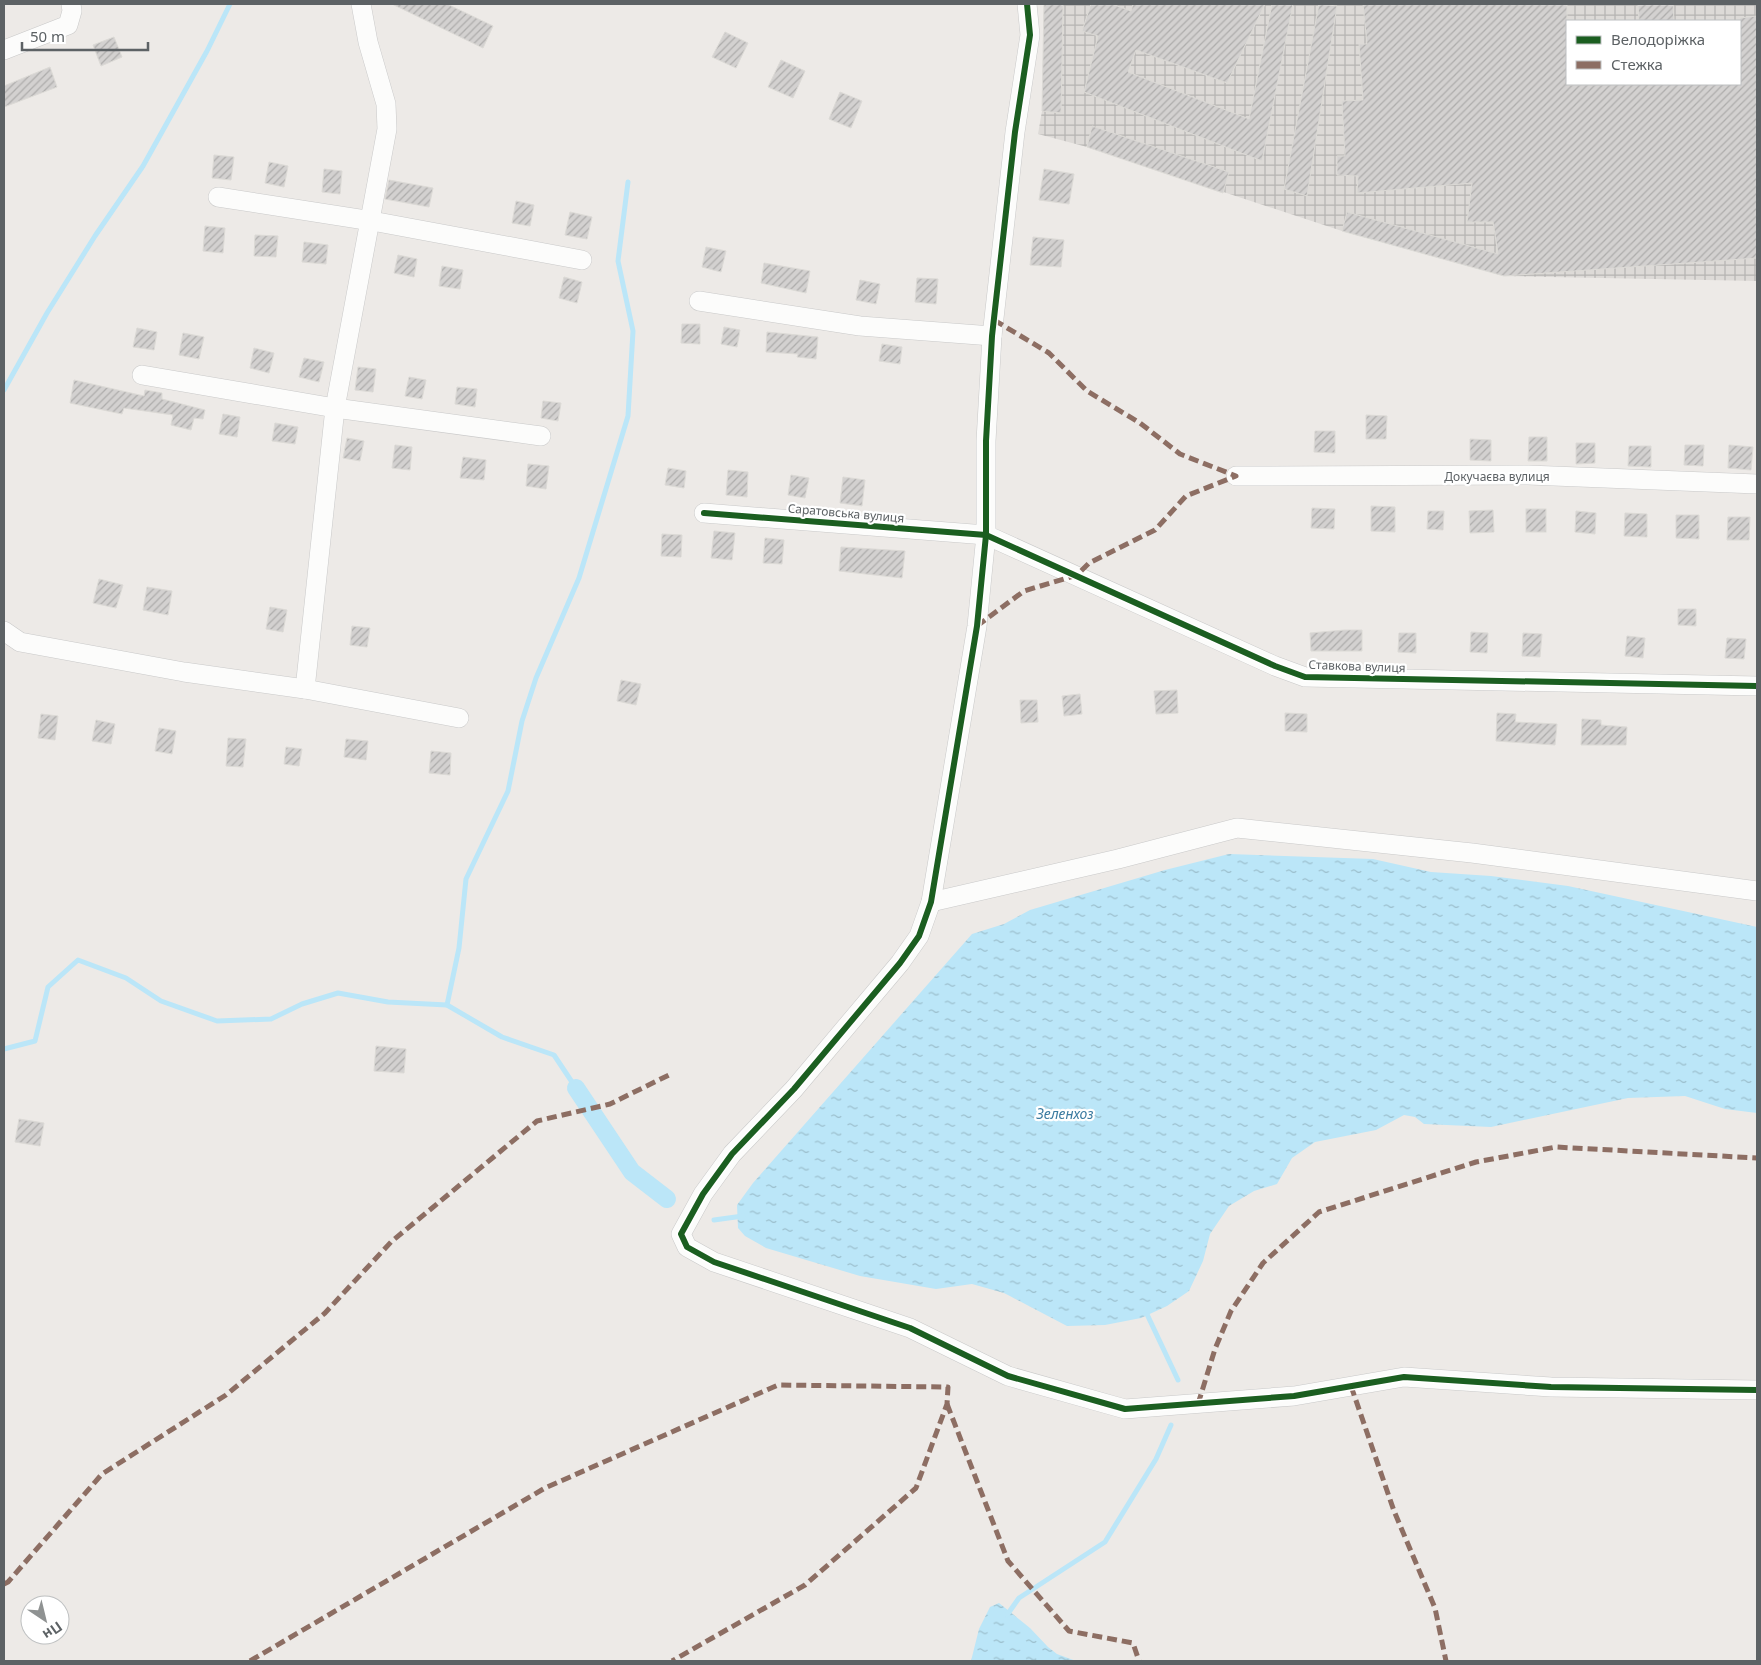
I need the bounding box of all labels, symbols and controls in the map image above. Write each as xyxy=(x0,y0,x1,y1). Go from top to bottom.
scale bar xyxy=(22,20,149,52)
legend xyxy=(1566,20,1741,85)
text: 50 m xyxy=(30,26,65,46)
text: Велодоріжка xyxy=(1611,29,1705,49)
text: Стежка xyxy=(1611,54,1663,74)
street label: Докучаєва вулиця xyxy=(1444,468,1550,485)
street label: Саратовська вулиця xyxy=(787,499,905,527)
street label: Ставкова вулиця xyxy=(1308,656,1406,676)
water label: Зеленхоз xyxy=(1035,1104,1094,1123)
north arrow xyxy=(20,1595,70,1645)
text: Пн xyxy=(39,1618,66,1645)

